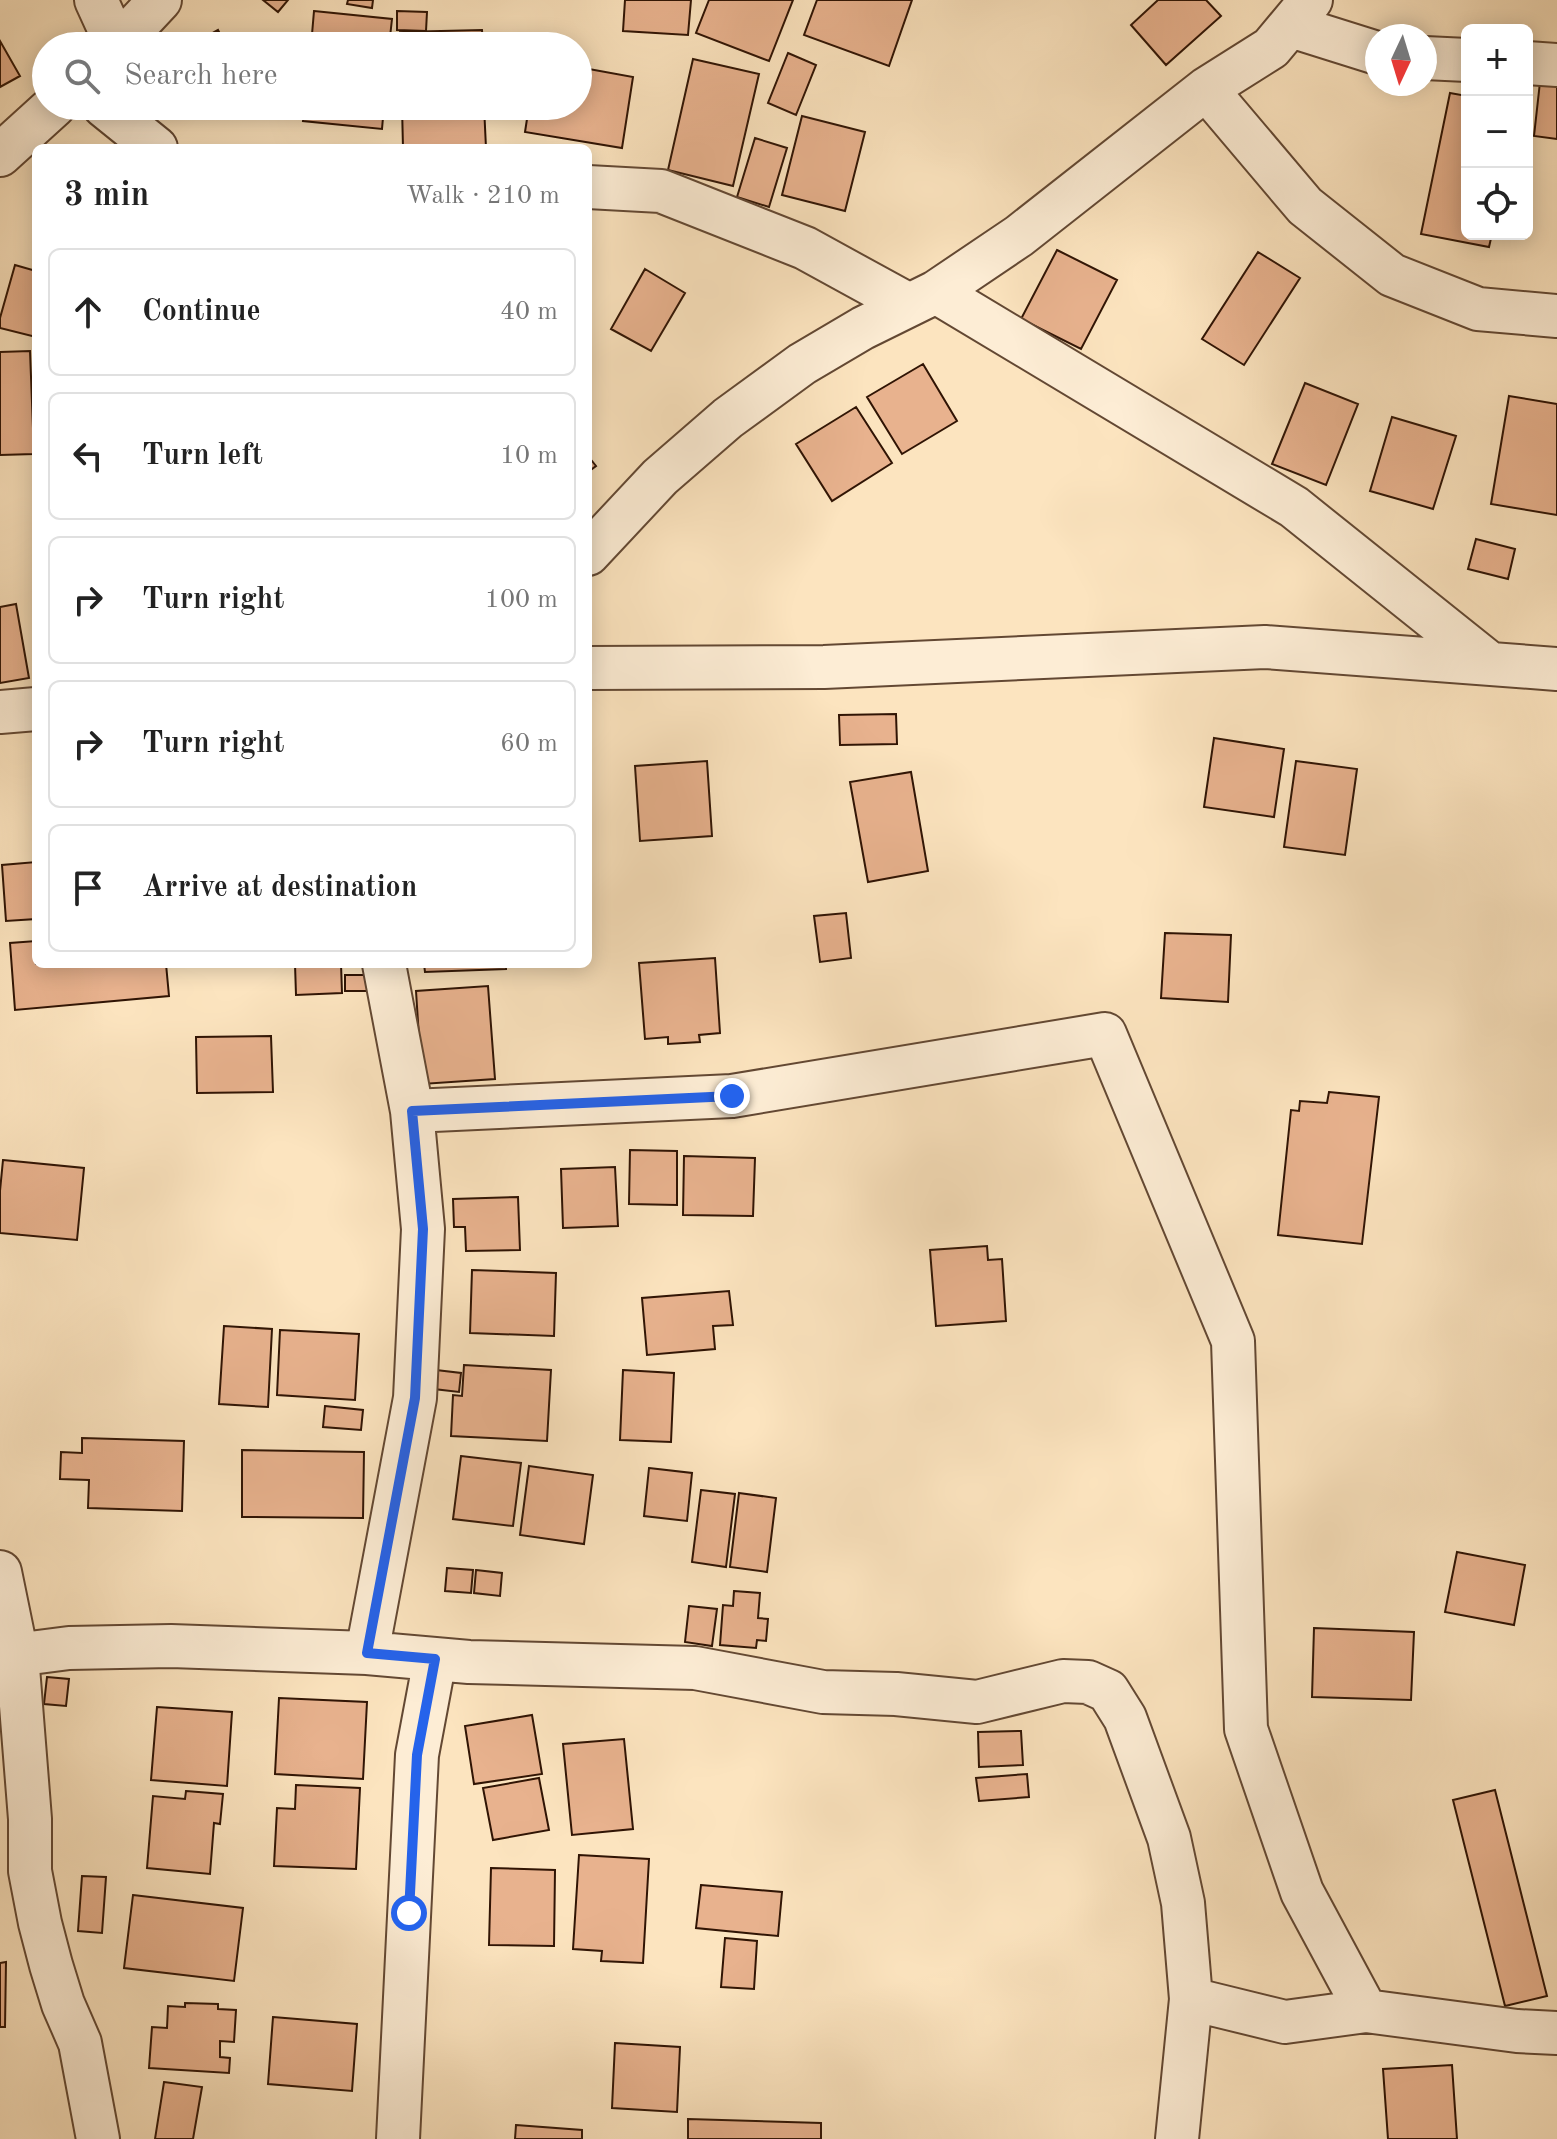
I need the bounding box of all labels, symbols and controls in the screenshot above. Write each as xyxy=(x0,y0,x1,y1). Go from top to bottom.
north arrow xyxy=(1365,24,1437,96)
map controls xyxy=(1461,24,1533,240)
button: + xyxy=(1461,24,1533,96)
search box xyxy=(32,32,592,120)
icon: search xyxy=(60,54,104,98)
text: Search here xyxy=(124,61,278,91)
button: − xyxy=(1461,96,1533,168)
button: locate xyxy=(1461,168,1533,240)
text: 3 min xyxy=(64,179,149,213)
text: Walk · 210 m xyxy=(406,183,560,209)
icon: ahead xyxy=(66,290,110,334)
text: Continue xyxy=(142,297,261,327)
text: 40 m xyxy=(500,299,558,325)
icon: left xyxy=(66,434,110,478)
text: Turn left xyxy=(142,441,263,471)
text: 10 m xyxy=(500,443,558,469)
icon: right xyxy=(66,578,110,622)
text: Turn right xyxy=(142,585,284,615)
text: 100 m xyxy=(485,587,558,613)
icon: right xyxy=(66,722,110,766)
text: Turn right xyxy=(142,729,284,759)
text: 60 m xyxy=(500,731,558,757)
icon: arrive xyxy=(66,866,110,910)
text: Arrive at destination xyxy=(142,873,417,903)
route end xyxy=(714,1078,750,1114)
route start xyxy=(391,1895,427,1931)

